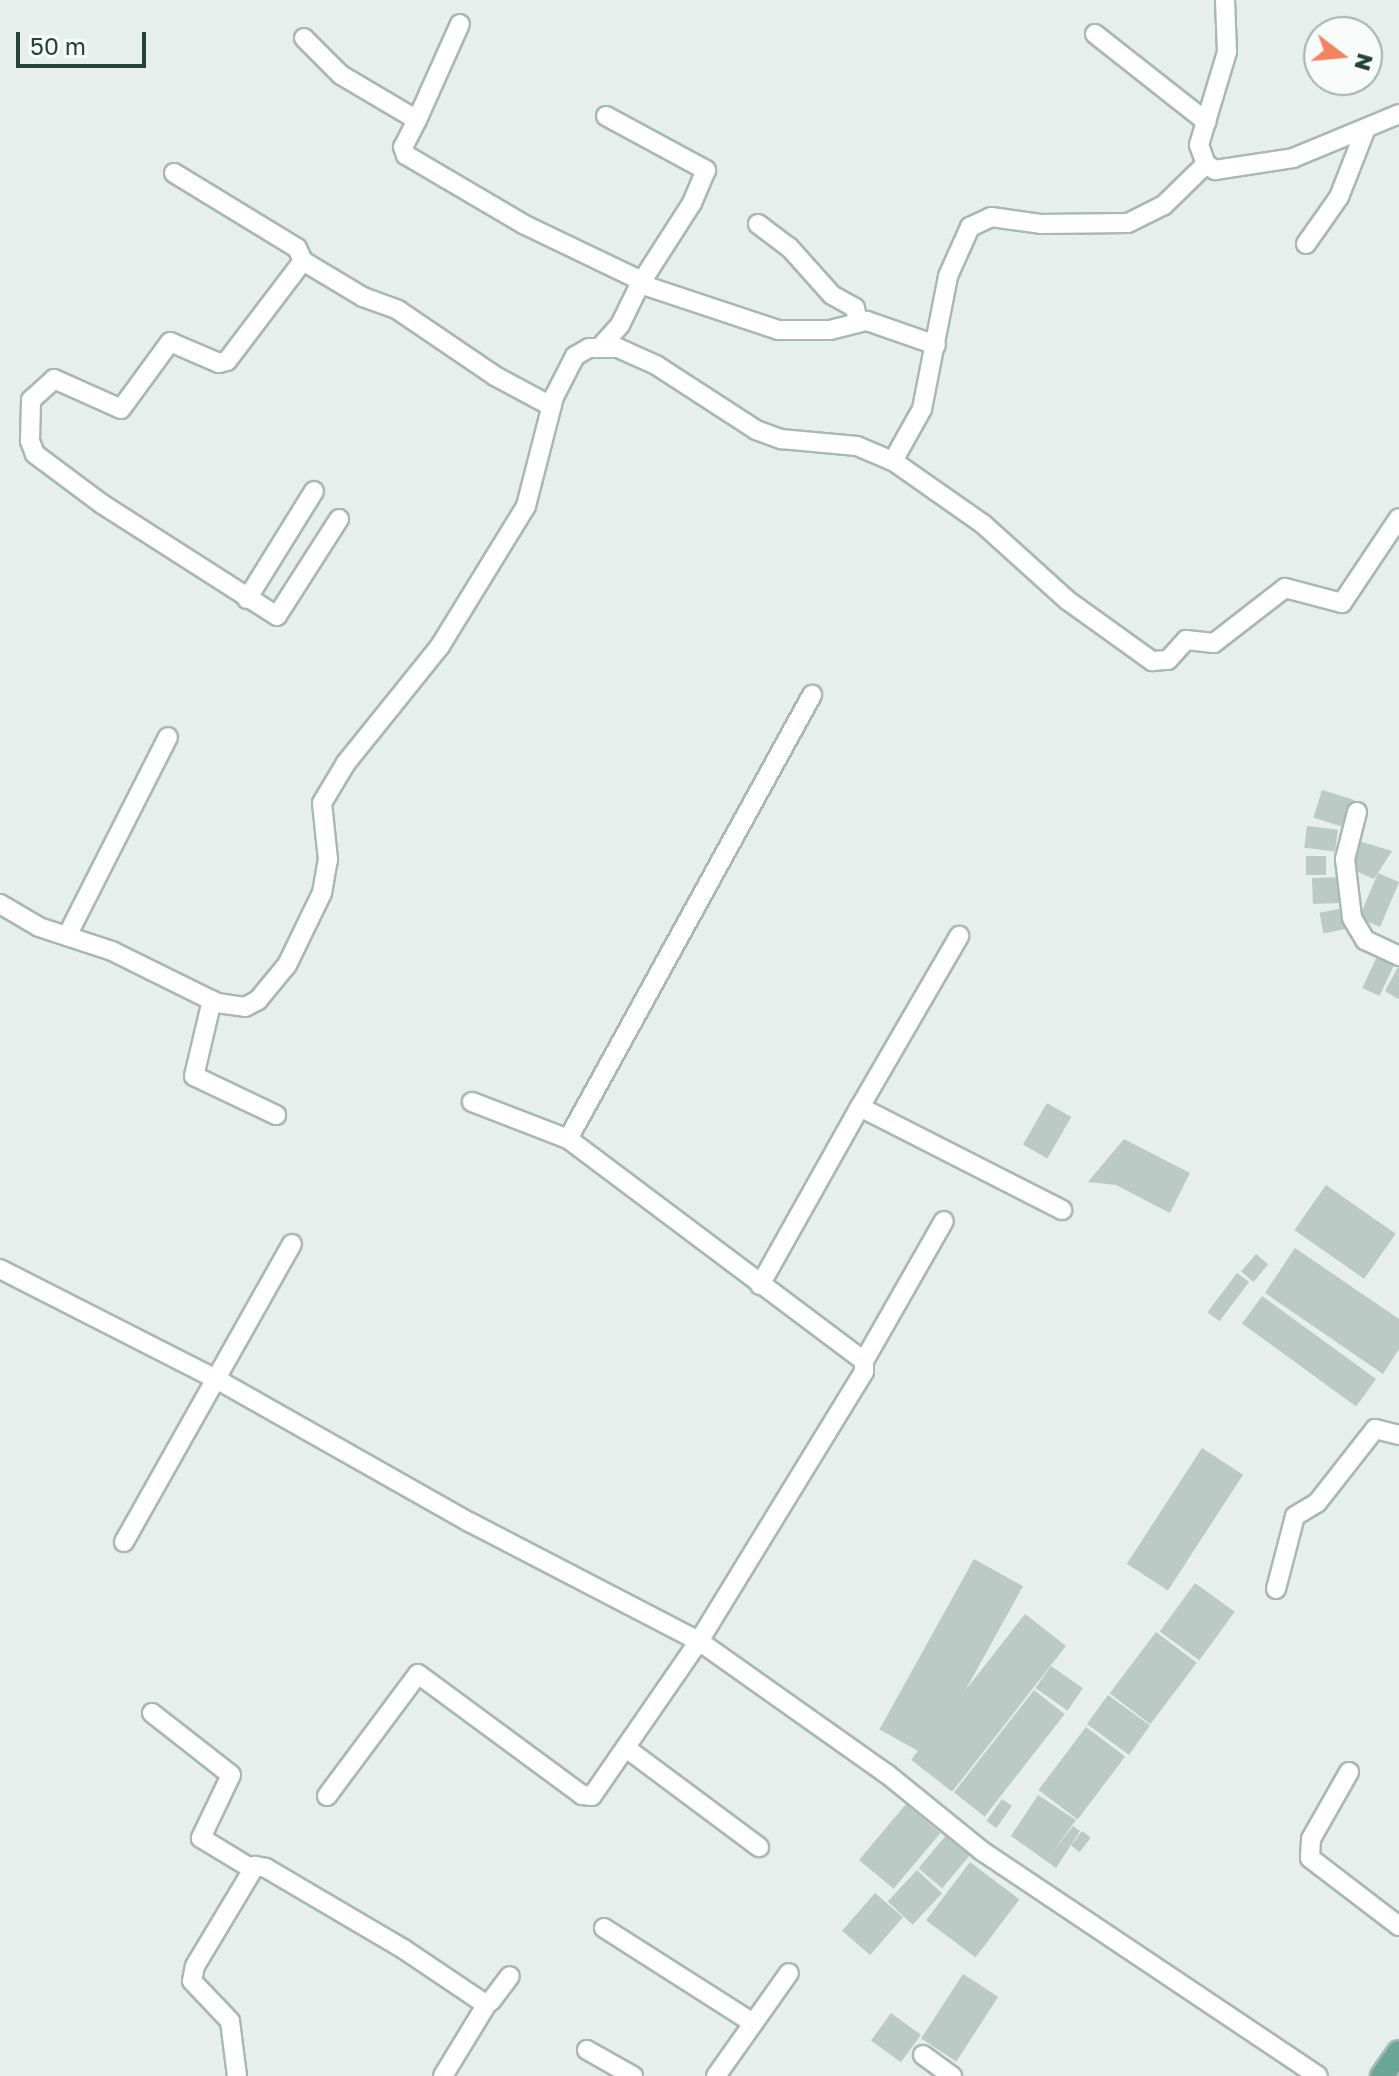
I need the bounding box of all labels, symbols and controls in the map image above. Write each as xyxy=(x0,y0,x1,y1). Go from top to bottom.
scale bar xyxy=(20,16,150,66)
north arrow xyxy=(1303,16,1383,96)
text: 50 m xyxy=(30,31,86,60)
text: N xyxy=(1349,50,1380,74)

